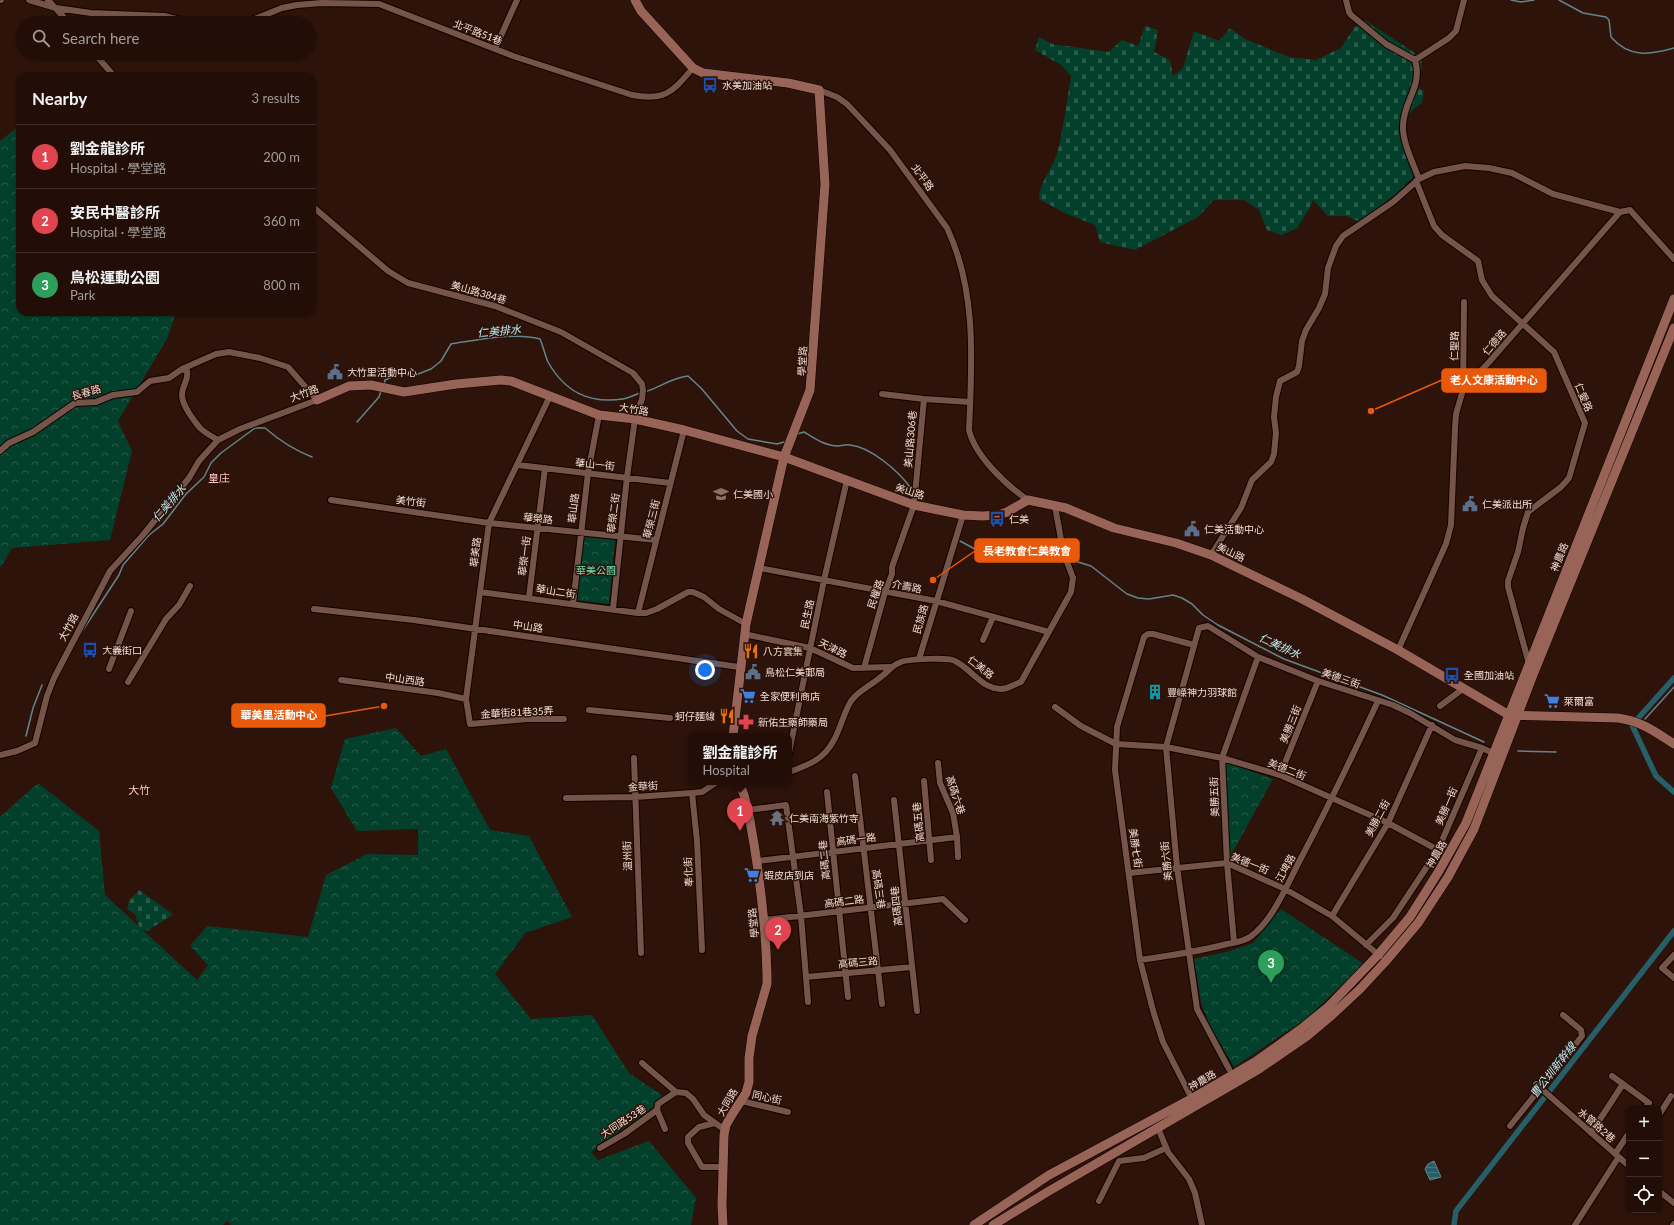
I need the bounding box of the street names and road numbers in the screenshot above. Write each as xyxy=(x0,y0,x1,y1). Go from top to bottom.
street label: 北平路51巷 xyxy=(452,17,504,47)
street label: 北平路 xyxy=(909,161,937,193)
street label: 美山路384巷 xyxy=(450,278,508,306)
street label: 仁德路 xyxy=(1480,327,1508,357)
street label: 仁聖路 xyxy=(1448,331,1460,361)
street label: 學堂路 xyxy=(795,346,809,376)
street label: 仁愛路 xyxy=(1573,381,1595,413)
street label: 長春路 xyxy=(70,382,102,402)
street label: 大竹路 xyxy=(288,382,320,404)
street label: 大竹路 xyxy=(618,401,650,417)
street label: 美山路306巷 xyxy=(902,410,918,468)
street label: 華山一街 xyxy=(574,456,616,472)
street label: 美山路 xyxy=(894,481,926,501)
street label: 華山路 xyxy=(565,492,581,524)
street label: 華榮二街 xyxy=(605,492,621,534)
street label: 美竹街 xyxy=(395,493,427,509)
street label: 華榮三街 xyxy=(640,498,662,540)
street label: 華榮路 xyxy=(522,510,554,526)
street label: 華榮一街 xyxy=(516,535,532,577)
street label: 華美路 xyxy=(467,536,483,568)
street label: 美山路 xyxy=(1215,540,1247,564)
street label: 神農路 xyxy=(1548,541,1570,573)
street label: 介壽路 xyxy=(891,577,923,595)
street label: 民權路 xyxy=(864,578,886,610)
street label: 華山二街 xyxy=(535,582,577,600)
street label: 民生路 xyxy=(798,598,816,630)
street label: 民族路 xyxy=(910,603,930,635)
street label: 大竹路 xyxy=(56,611,80,643)
street label: 中山路 xyxy=(512,618,544,634)
street label: 天津路 xyxy=(817,636,849,660)
street label: 仁美路 xyxy=(965,653,997,681)
street label: 美德三街 xyxy=(1320,666,1362,690)
street label: 中山西路 xyxy=(384,670,426,688)
street label: 美勝三街 xyxy=(1277,703,1303,745)
street label: 金華街81巷35弄 xyxy=(480,704,554,720)
street label: 美德二街 xyxy=(1266,756,1308,782)
street label: 高碼六巷 xyxy=(944,774,968,816)
street label: 美勝五街 xyxy=(1207,777,1221,817)
street label: 金華街 xyxy=(628,779,658,793)
street label: 美勝一街 xyxy=(1433,785,1459,827)
street label: 美勝二街 xyxy=(1362,798,1392,838)
street label: 高碼五巷 xyxy=(910,801,926,843)
street label: 美勝七街 xyxy=(1127,827,1145,869)
street label: 高碼一路 xyxy=(835,831,877,847)
street label: 神農路 xyxy=(1423,838,1449,870)
street label: 高碼二巷 xyxy=(816,840,832,880)
street label: 美勝六街 xyxy=(1158,840,1174,882)
street label: 溫州街 xyxy=(620,841,634,871)
street label: 美德一街 xyxy=(1229,850,1271,876)
street label: 江埤路 xyxy=(1273,852,1297,884)
street label: 奉化街 xyxy=(681,857,695,887)
street label: 高碼三巷 xyxy=(870,868,888,910)
street label: 高碼四巷 xyxy=(888,885,904,927)
street label: 高碼二路 xyxy=(823,893,865,909)
street label: 學堂路 xyxy=(745,907,761,939)
street label: 高碼三路 xyxy=(838,954,878,970)
street label: 神農路 xyxy=(1186,1067,1218,1093)
street label: 大同路 xyxy=(714,1086,740,1118)
street label: 同心街 xyxy=(751,1088,783,1106)
street label: 大同路53巷 xyxy=(598,1102,648,1140)
street label: 水管路2巷 xyxy=(1576,1105,1618,1145)

